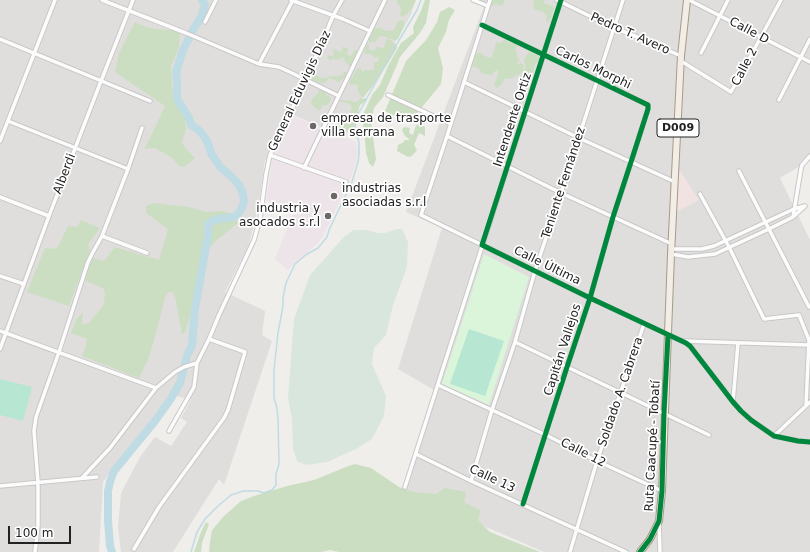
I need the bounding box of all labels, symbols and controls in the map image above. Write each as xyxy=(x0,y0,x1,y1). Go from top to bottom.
street label: Pedro T. Avero xyxy=(588,10,672,58)
street label: Calle D xyxy=(727,15,771,47)
street label: General Eduvigis Díaz xyxy=(266,28,334,154)
street label: Carlos Morphi xyxy=(553,43,633,93)
street label: Calle 2 xyxy=(729,45,761,89)
street label: Intendente Ortiz xyxy=(491,71,535,169)
place label: empresa de trasporte villa serrana xyxy=(321,112,451,140)
road number: D009 xyxy=(657,119,699,137)
marker: empresa de trasporte villa serrana xyxy=(308,121,318,131)
street label: Teniente Fernández xyxy=(539,125,589,241)
street label: Alberdi xyxy=(51,152,79,196)
place label: industrias asociadas s.r.l xyxy=(342,182,426,210)
marker: industrias asociadas s.r.l xyxy=(329,191,339,201)
place label: industria y asocados s.r.l xyxy=(239,202,320,230)
marker: industria y asocados s.r.l xyxy=(323,211,333,221)
street label: Calle Última xyxy=(511,244,583,288)
street label: Capitán Vallejos xyxy=(541,302,585,398)
street label: Soldado A. Cabrera xyxy=(595,335,647,449)
street label: Ruta Caacupé - Tobatí xyxy=(642,380,664,512)
street label: Calle 12 xyxy=(558,435,608,471)
street label: Calle 13 xyxy=(467,462,517,496)
scale bar xyxy=(10,518,73,544)
text: 100 m xyxy=(15,526,53,540)

